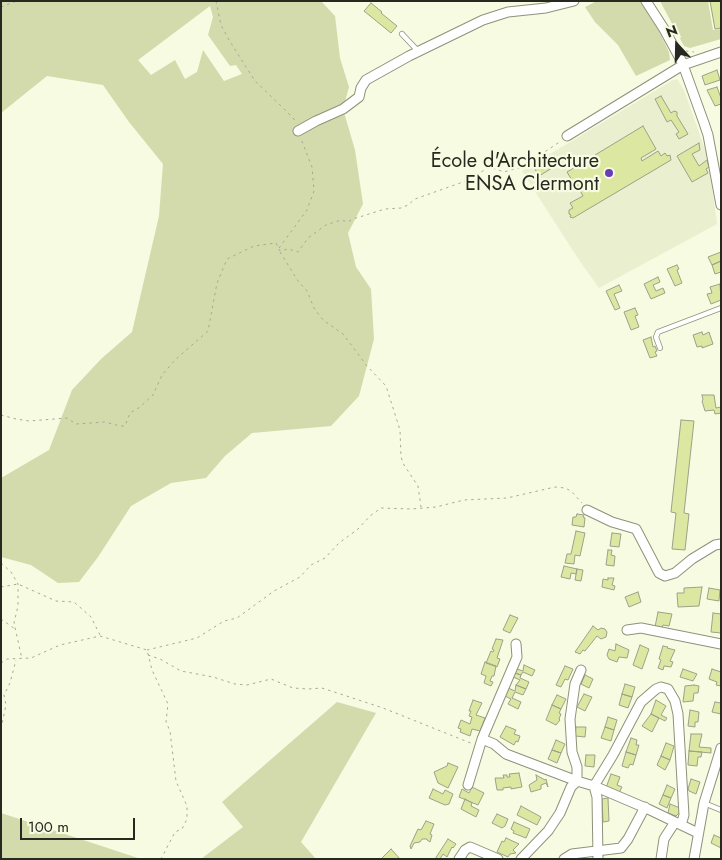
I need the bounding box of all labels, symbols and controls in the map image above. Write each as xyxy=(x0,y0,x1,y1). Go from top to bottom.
north arrow xyxy=(652,20,702,70)
text: N xyxy=(663,20,680,42)
place label: École d'Architecture ENSA Clermont xyxy=(431,150,599,197)
marker: École d'Architecture ENSA Clermont xyxy=(603,167,615,179)
scale bar xyxy=(22,808,138,840)
text: 100 m xyxy=(28,816,69,838)

